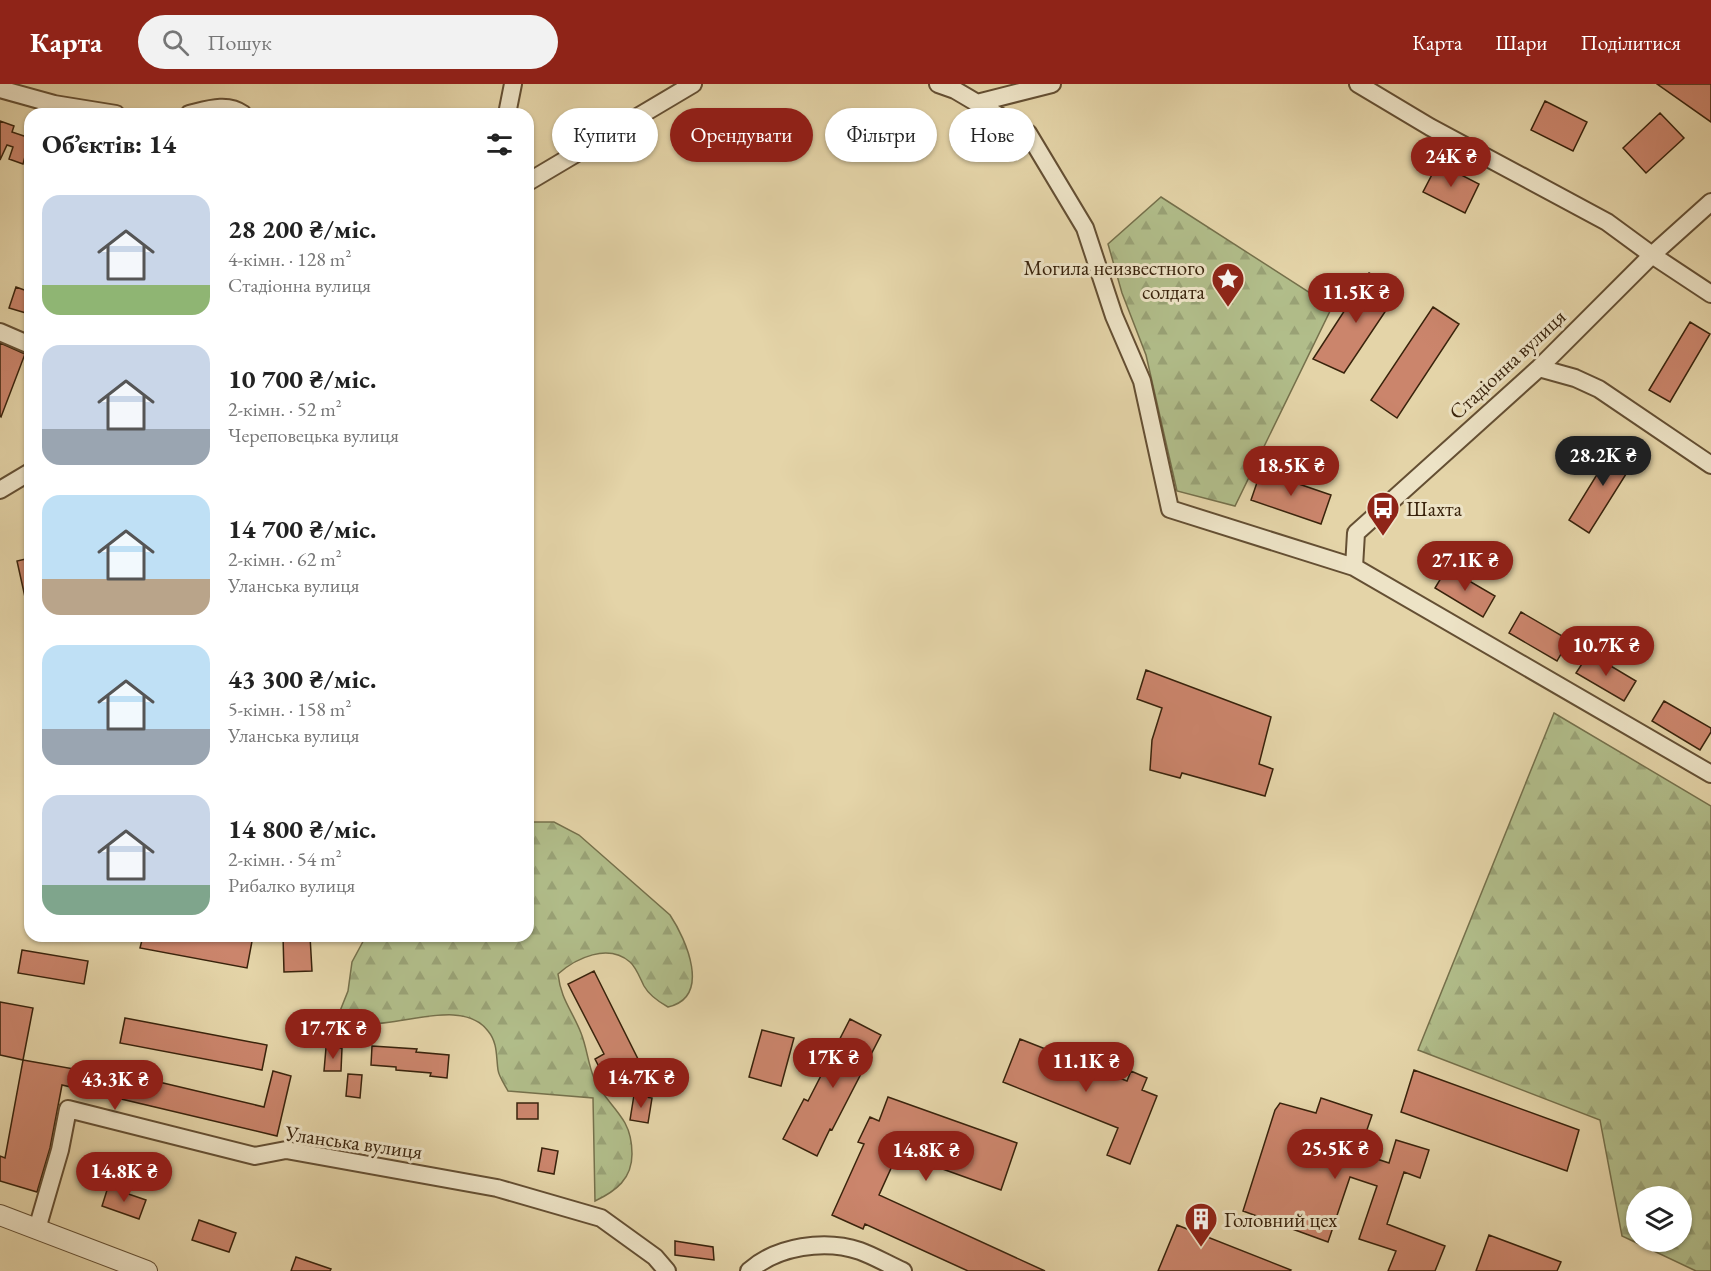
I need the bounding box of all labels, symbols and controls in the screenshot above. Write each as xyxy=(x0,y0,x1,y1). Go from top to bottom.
search box xyxy=(138,15,558,69)
text: Карта xyxy=(30,24,102,60)
icon: search xyxy=(159,26,192,59)
text: Пошук xyxy=(207,28,272,57)
text: Карта xyxy=(1412,29,1462,56)
text: Шари xyxy=(1495,29,1547,56)
text: Поділитися xyxy=(1580,29,1681,56)
chip: Купити xyxy=(552,108,658,162)
chip: Орендувати xyxy=(670,108,813,162)
chip: Фільтри xyxy=(825,108,937,162)
chip: Нове xyxy=(949,108,1035,162)
text: Об’єктів: 14 xyxy=(42,127,176,161)
icon: filters xyxy=(483,128,516,161)
pin: 24K ₴ xyxy=(1409,137,1493,188)
text: 24K ₴ xyxy=(1425,143,1477,169)
text: 28 200 ₴/міс. xyxy=(228,212,376,246)
icon: home xyxy=(90,219,162,291)
text: 4-кімн. · 128 m² xyxy=(228,246,351,272)
place label: Могила неизвестного солдата xyxy=(1023,254,1206,305)
place icon: Могила неизвестного солдата xyxy=(1210,261,1246,308)
text: Стадіонна вулиця xyxy=(228,272,371,298)
pin: 11.5K ₴ xyxy=(1301,273,1411,324)
text: 11.5K ₴ xyxy=(1322,279,1390,305)
street label: Стадіонна вулиця xyxy=(1443,303,1571,425)
text: 10 700 ₴/міс. xyxy=(228,362,376,396)
icon: home xyxy=(90,369,162,441)
text: 2-кімн. · 52 m² xyxy=(228,396,342,422)
text: Череповецька вулиця xyxy=(228,422,399,448)
pin: 28.2K ₴ xyxy=(1548,436,1658,487)
text: 28.2K ₴ xyxy=(1569,442,1637,468)
pin: 18.5K ₴ xyxy=(1236,446,1346,497)
text: 18.5K ₴ xyxy=(1257,452,1325,478)
bus stop icon: Шахта xyxy=(1365,490,1401,537)
place label: Шахта xyxy=(1406,495,1463,522)
text: 14 700 ₴/міс. xyxy=(228,512,376,546)
icon: home xyxy=(90,519,162,591)
pin: 27.1K ₴ xyxy=(1410,541,1520,592)
text: 2-кімн. · 62 m² xyxy=(228,546,342,572)
text: 27.1K ₴ xyxy=(1431,547,1499,573)
text: Уланська вулиця xyxy=(228,572,359,598)
pin: 10.7K ₴ xyxy=(1551,626,1661,677)
text: 10.7K ₴ xyxy=(1572,632,1640,658)
text: 43 300 ₴/міс. xyxy=(228,662,376,696)
icon: home xyxy=(90,669,162,741)
text: 5-кімн. · 158 m² xyxy=(228,696,351,722)
text: Уланська вулиця xyxy=(228,722,359,748)
text: 14 800 ₴/міс. xyxy=(228,812,376,846)
icon: home xyxy=(90,819,162,891)
text: 2-кімн. · 54 m² xyxy=(228,846,342,872)
text: Рибалко вулиця xyxy=(228,872,355,898)
pin: 17.7K ₴ xyxy=(278,1009,388,1060)
text: 17.7K ₴ xyxy=(299,1015,367,1041)
pin: 17K ₴ xyxy=(791,1038,875,1089)
pin: 11.1K ₴ xyxy=(1031,1042,1141,1093)
text: 17K ₴ xyxy=(807,1044,859,1070)
text: 11.1K ₴ xyxy=(1052,1048,1120,1074)
pin: 14.7K ₴ xyxy=(586,1058,696,1109)
pin: 43.3K ₴ xyxy=(60,1060,170,1111)
text: 14.7K ₴ xyxy=(607,1064,675,1090)
text: 43.3K ₴ xyxy=(81,1066,149,1092)
street label: Уланська вулиця xyxy=(283,1119,424,1165)
pin: 25.5K ₴ xyxy=(1280,1129,1390,1180)
pin: 14.8K ₴ xyxy=(871,1131,981,1182)
text: 25.5K ₴ xyxy=(1301,1135,1369,1161)
text: 14.8K ₴ xyxy=(892,1137,960,1163)
pin: 14.8K ₴ xyxy=(69,1152,179,1203)
text: 14.8K ₴ xyxy=(90,1158,158,1184)
map controls xyxy=(1626,1186,1692,1252)
button: layers xyxy=(1626,1186,1692,1252)
building icon: Головний цех xyxy=(1183,1201,1219,1248)
place label: Головний цех xyxy=(1224,1206,1337,1233)

